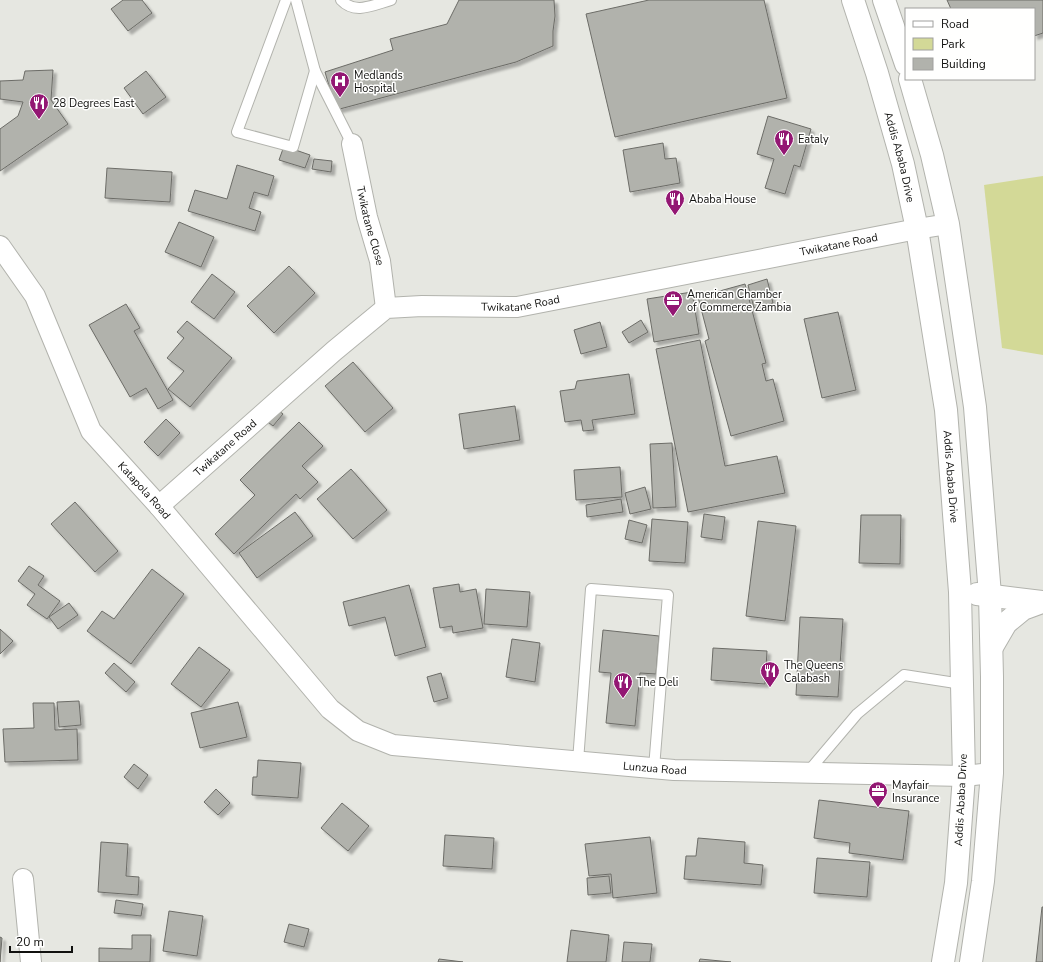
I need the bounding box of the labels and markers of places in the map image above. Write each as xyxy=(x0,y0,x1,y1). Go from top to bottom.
place label: Medlands Hospital xyxy=(354,68,403,96)
hospital icon: Medlands Hospital xyxy=(329,70,351,98)
restaurant icon: 28 Degrees East xyxy=(28,92,50,120)
place label: 28 Degrees East xyxy=(53,96,135,111)
restaurant icon: Eataly xyxy=(773,128,795,156)
place label: Eataly xyxy=(798,132,829,147)
restaurant icon: Ababa House xyxy=(664,188,686,216)
place label: Ababa House xyxy=(689,192,756,207)
place label: American Chamber of Commerce Zambia xyxy=(687,287,791,315)
office icon: American Chamber of Commerce Zambia xyxy=(662,289,684,317)
place label: The Queens Calabash xyxy=(784,658,843,686)
restaurant icon: The Queens Calabash xyxy=(759,660,781,688)
restaurant icon: The Deli xyxy=(612,671,634,699)
place label: The Deli xyxy=(637,675,678,690)
place label: Mayfair Insurance xyxy=(892,778,939,806)
office icon: Mayfair Insurance xyxy=(867,780,889,808)

